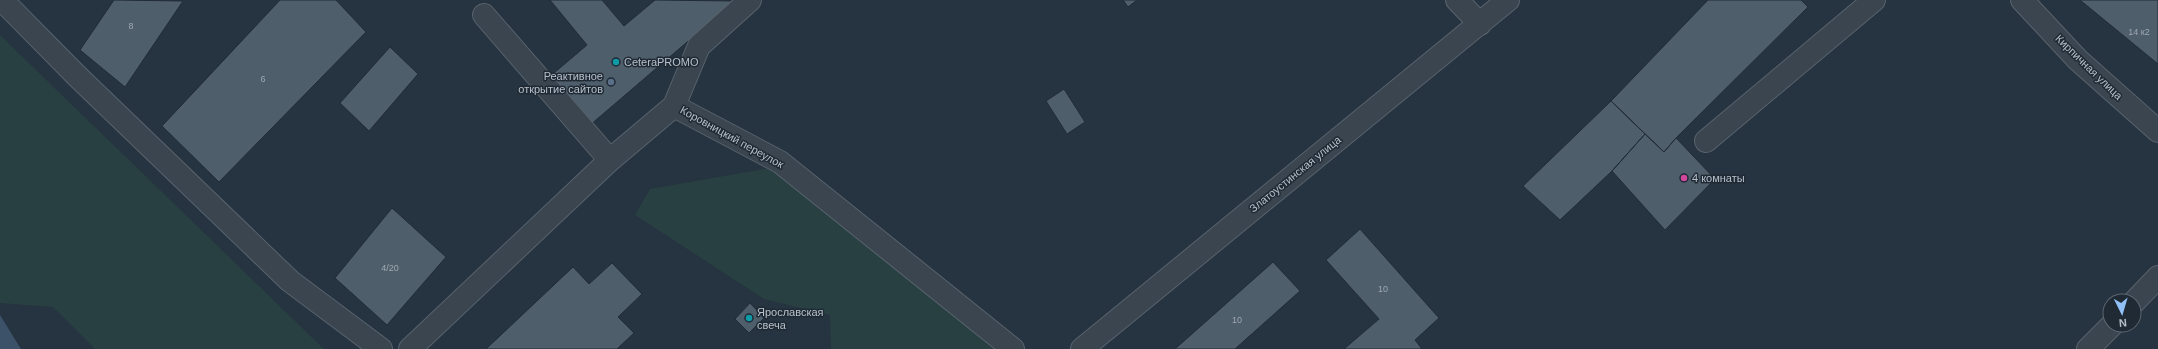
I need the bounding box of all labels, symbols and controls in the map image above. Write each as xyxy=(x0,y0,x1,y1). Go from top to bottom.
house number: 8 xyxy=(128,21,134,31)
house number: 14 к2 xyxy=(2128,27,2150,37)
street label: Кирпичная улица xyxy=(2053,32,2125,102)
place label: CeteraPROMO xyxy=(624,56,699,68)
marker: CeteraPROMO xyxy=(611,57,621,67)
place label: Реактивное открытие сайтов xyxy=(518,70,603,95)
house number: 6 xyxy=(260,74,266,84)
marker: Реактивное открытие сайтов xyxy=(606,77,616,87)
street label: Коровницкий переулок xyxy=(678,104,786,171)
street label: Златоустинская улица xyxy=(1247,133,1344,215)
place label: 4 комнаты xyxy=(1692,172,1745,184)
marker: 4 комнаты xyxy=(1679,173,1689,183)
house number: 4/20 xyxy=(381,263,399,273)
house number: 10 xyxy=(1378,284,1388,294)
north arrow xyxy=(2102,293,2142,333)
place label: Ярославская свеча xyxy=(757,306,824,331)
marker: Ярославская свеча xyxy=(744,313,754,323)
house number: 10 xyxy=(1232,315,1242,325)
text: N xyxy=(2118,317,2127,329)

